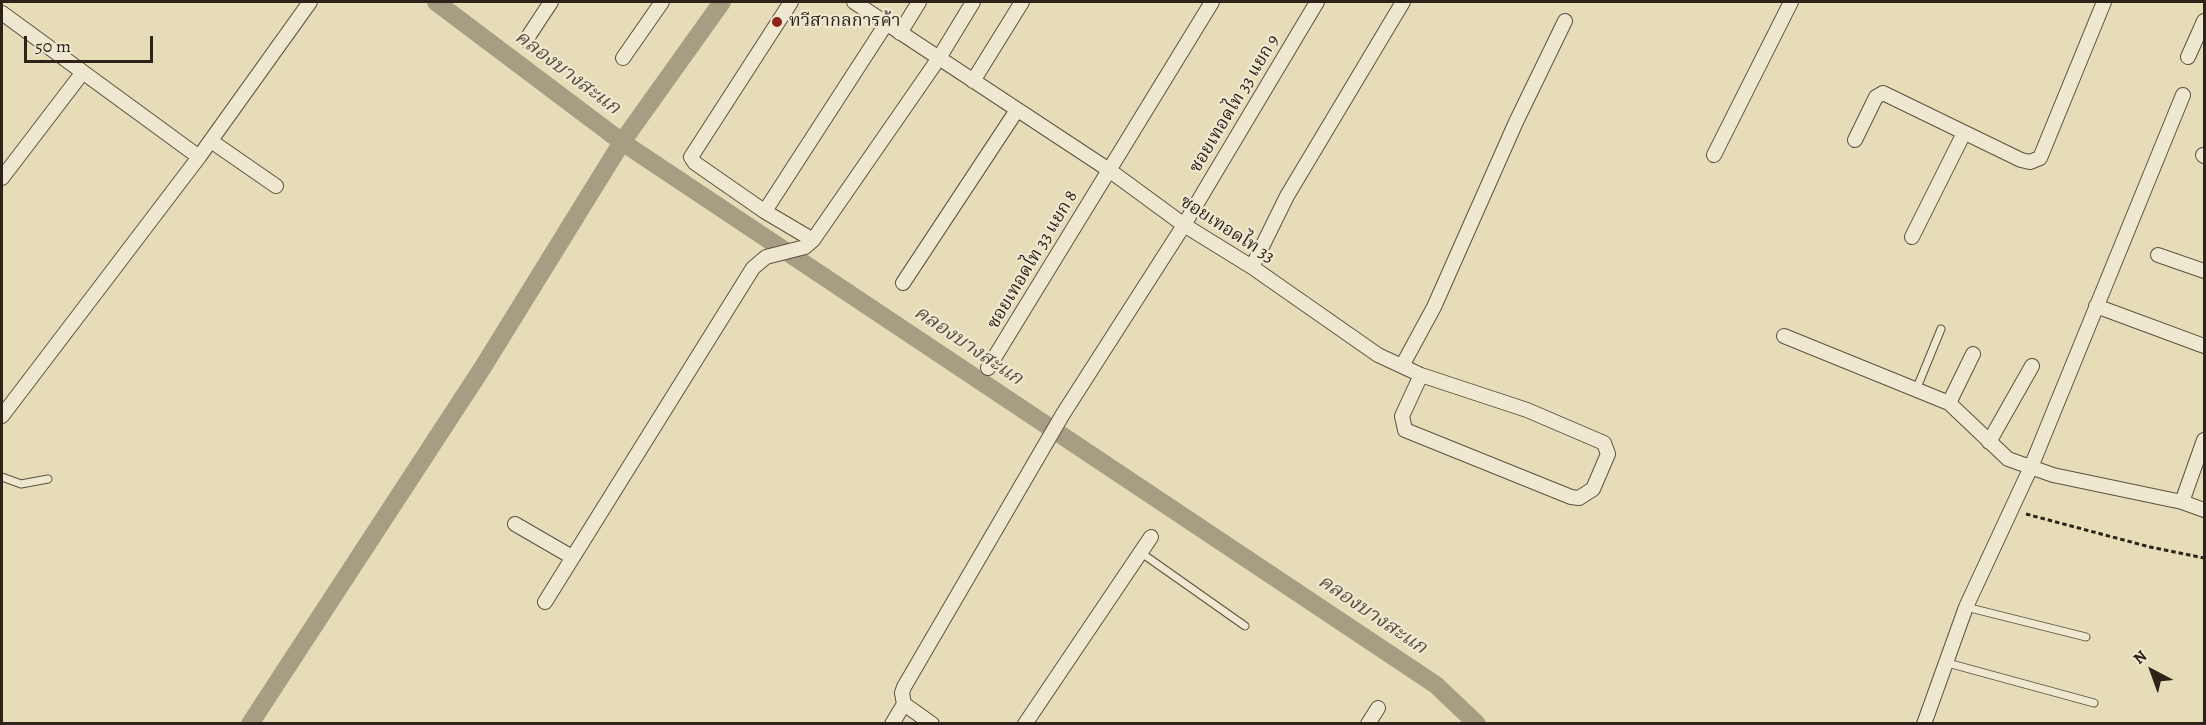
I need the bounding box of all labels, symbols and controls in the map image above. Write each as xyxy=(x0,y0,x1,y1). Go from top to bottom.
place label: ทวีสากลการค้า xyxy=(789,11,901,33)
marker: ทวีสากลการค้า xyxy=(770,15,784,29)
scale bar xyxy=(27,24,156,62)
water label: คลองบางสะแก xyxy=(510,26,624,120)
street label: ซอยเทอดไท 33 แยก 9 xyxy=(1185,31,1285,177)
text: 50 m xyxy=(35,34,71,58)
street label: ซอยเทอดไท 33 แยก 8 xyxy=(983,187,1083,333)
street label: ซอยเทอดไท 33 xyxy=(1176,191,1278,269)
water label: คลองบางสะแก xyxy=(909,301,1027,391)
water label: คลองบางสะแก xyxy=(1313,570,1431,660)
north arrow xyxy=(2122,641,2182,701)
text: N xyxy=(2129,645,2152,670)

